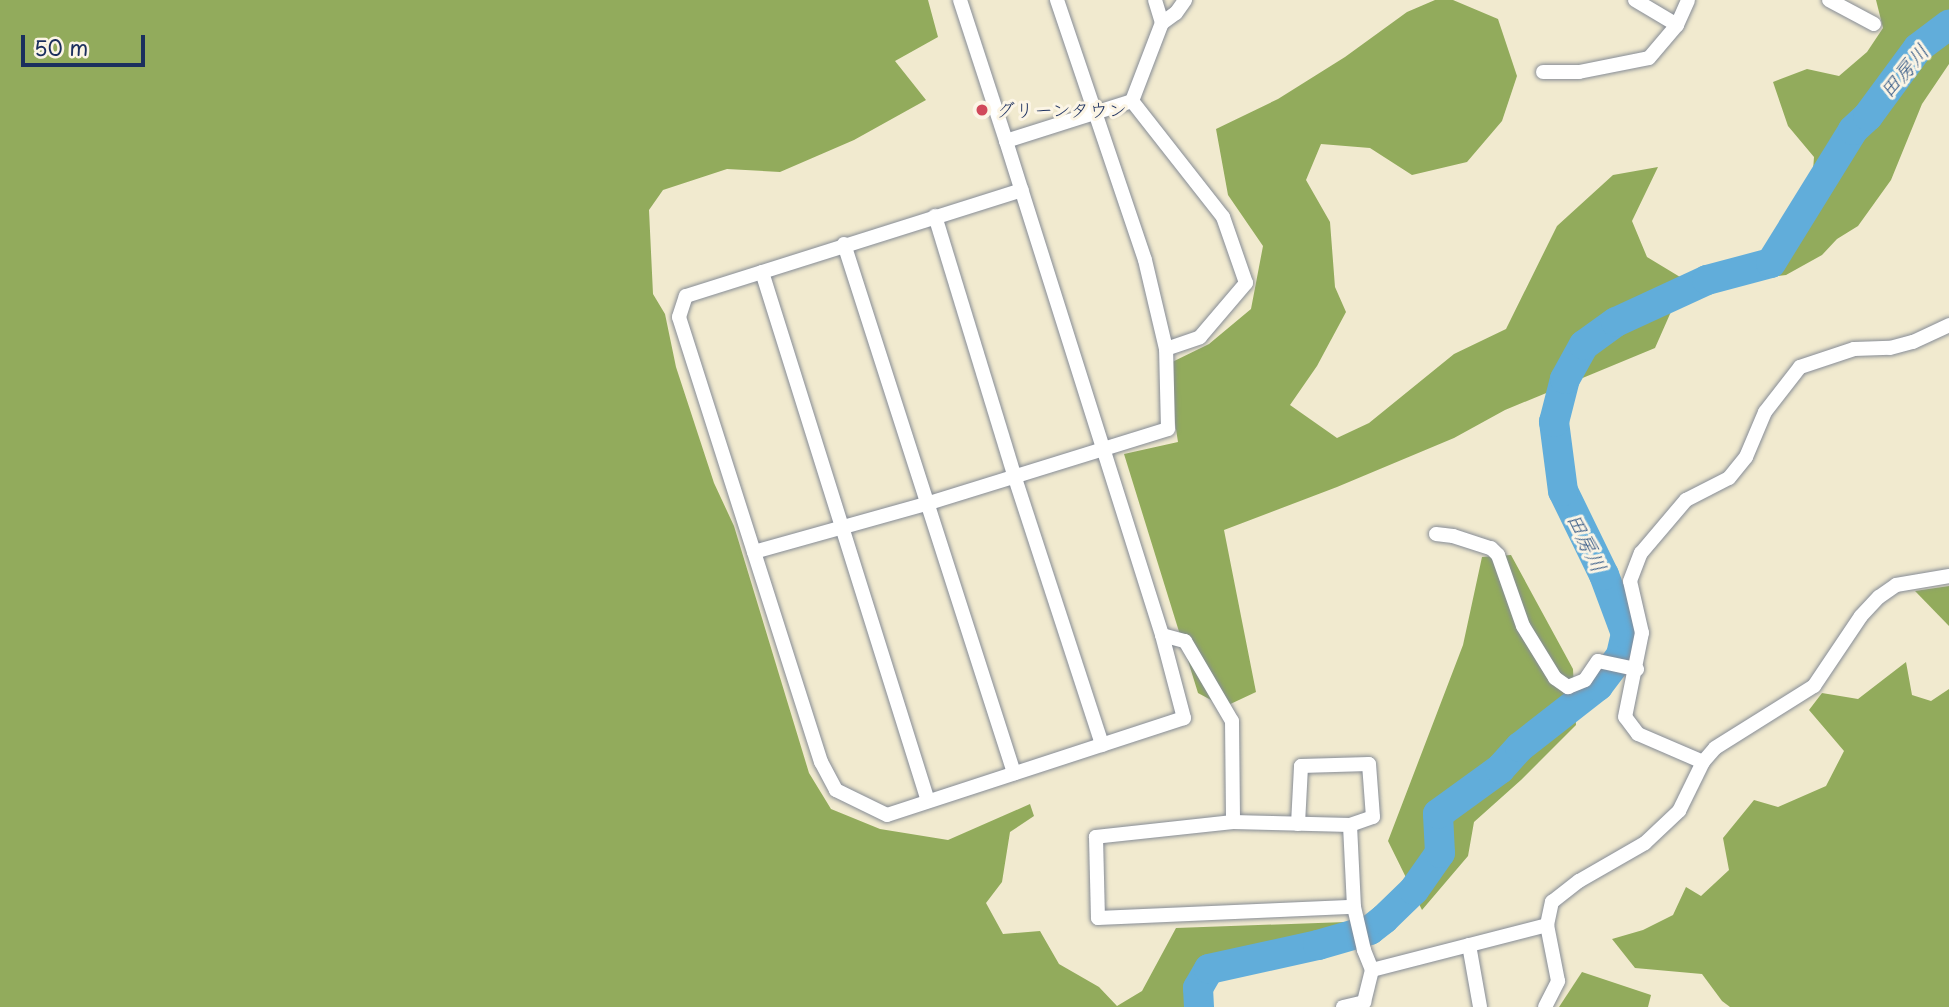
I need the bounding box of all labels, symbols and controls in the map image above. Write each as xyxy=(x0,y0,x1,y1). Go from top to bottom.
scale bar xyxy=(24,21,149,65)
text: 50 m xyxy=(34,31,88,63)
water label: 田房川 xyxy=(1873,38,1933,102)
place label: グリーンタウン xyxy=(996,99,1129,121)
marker: グリーンタウン xyxy=(974,102,990,118)
water label: 田房川 xyxy=(1563,508,1613,576)

